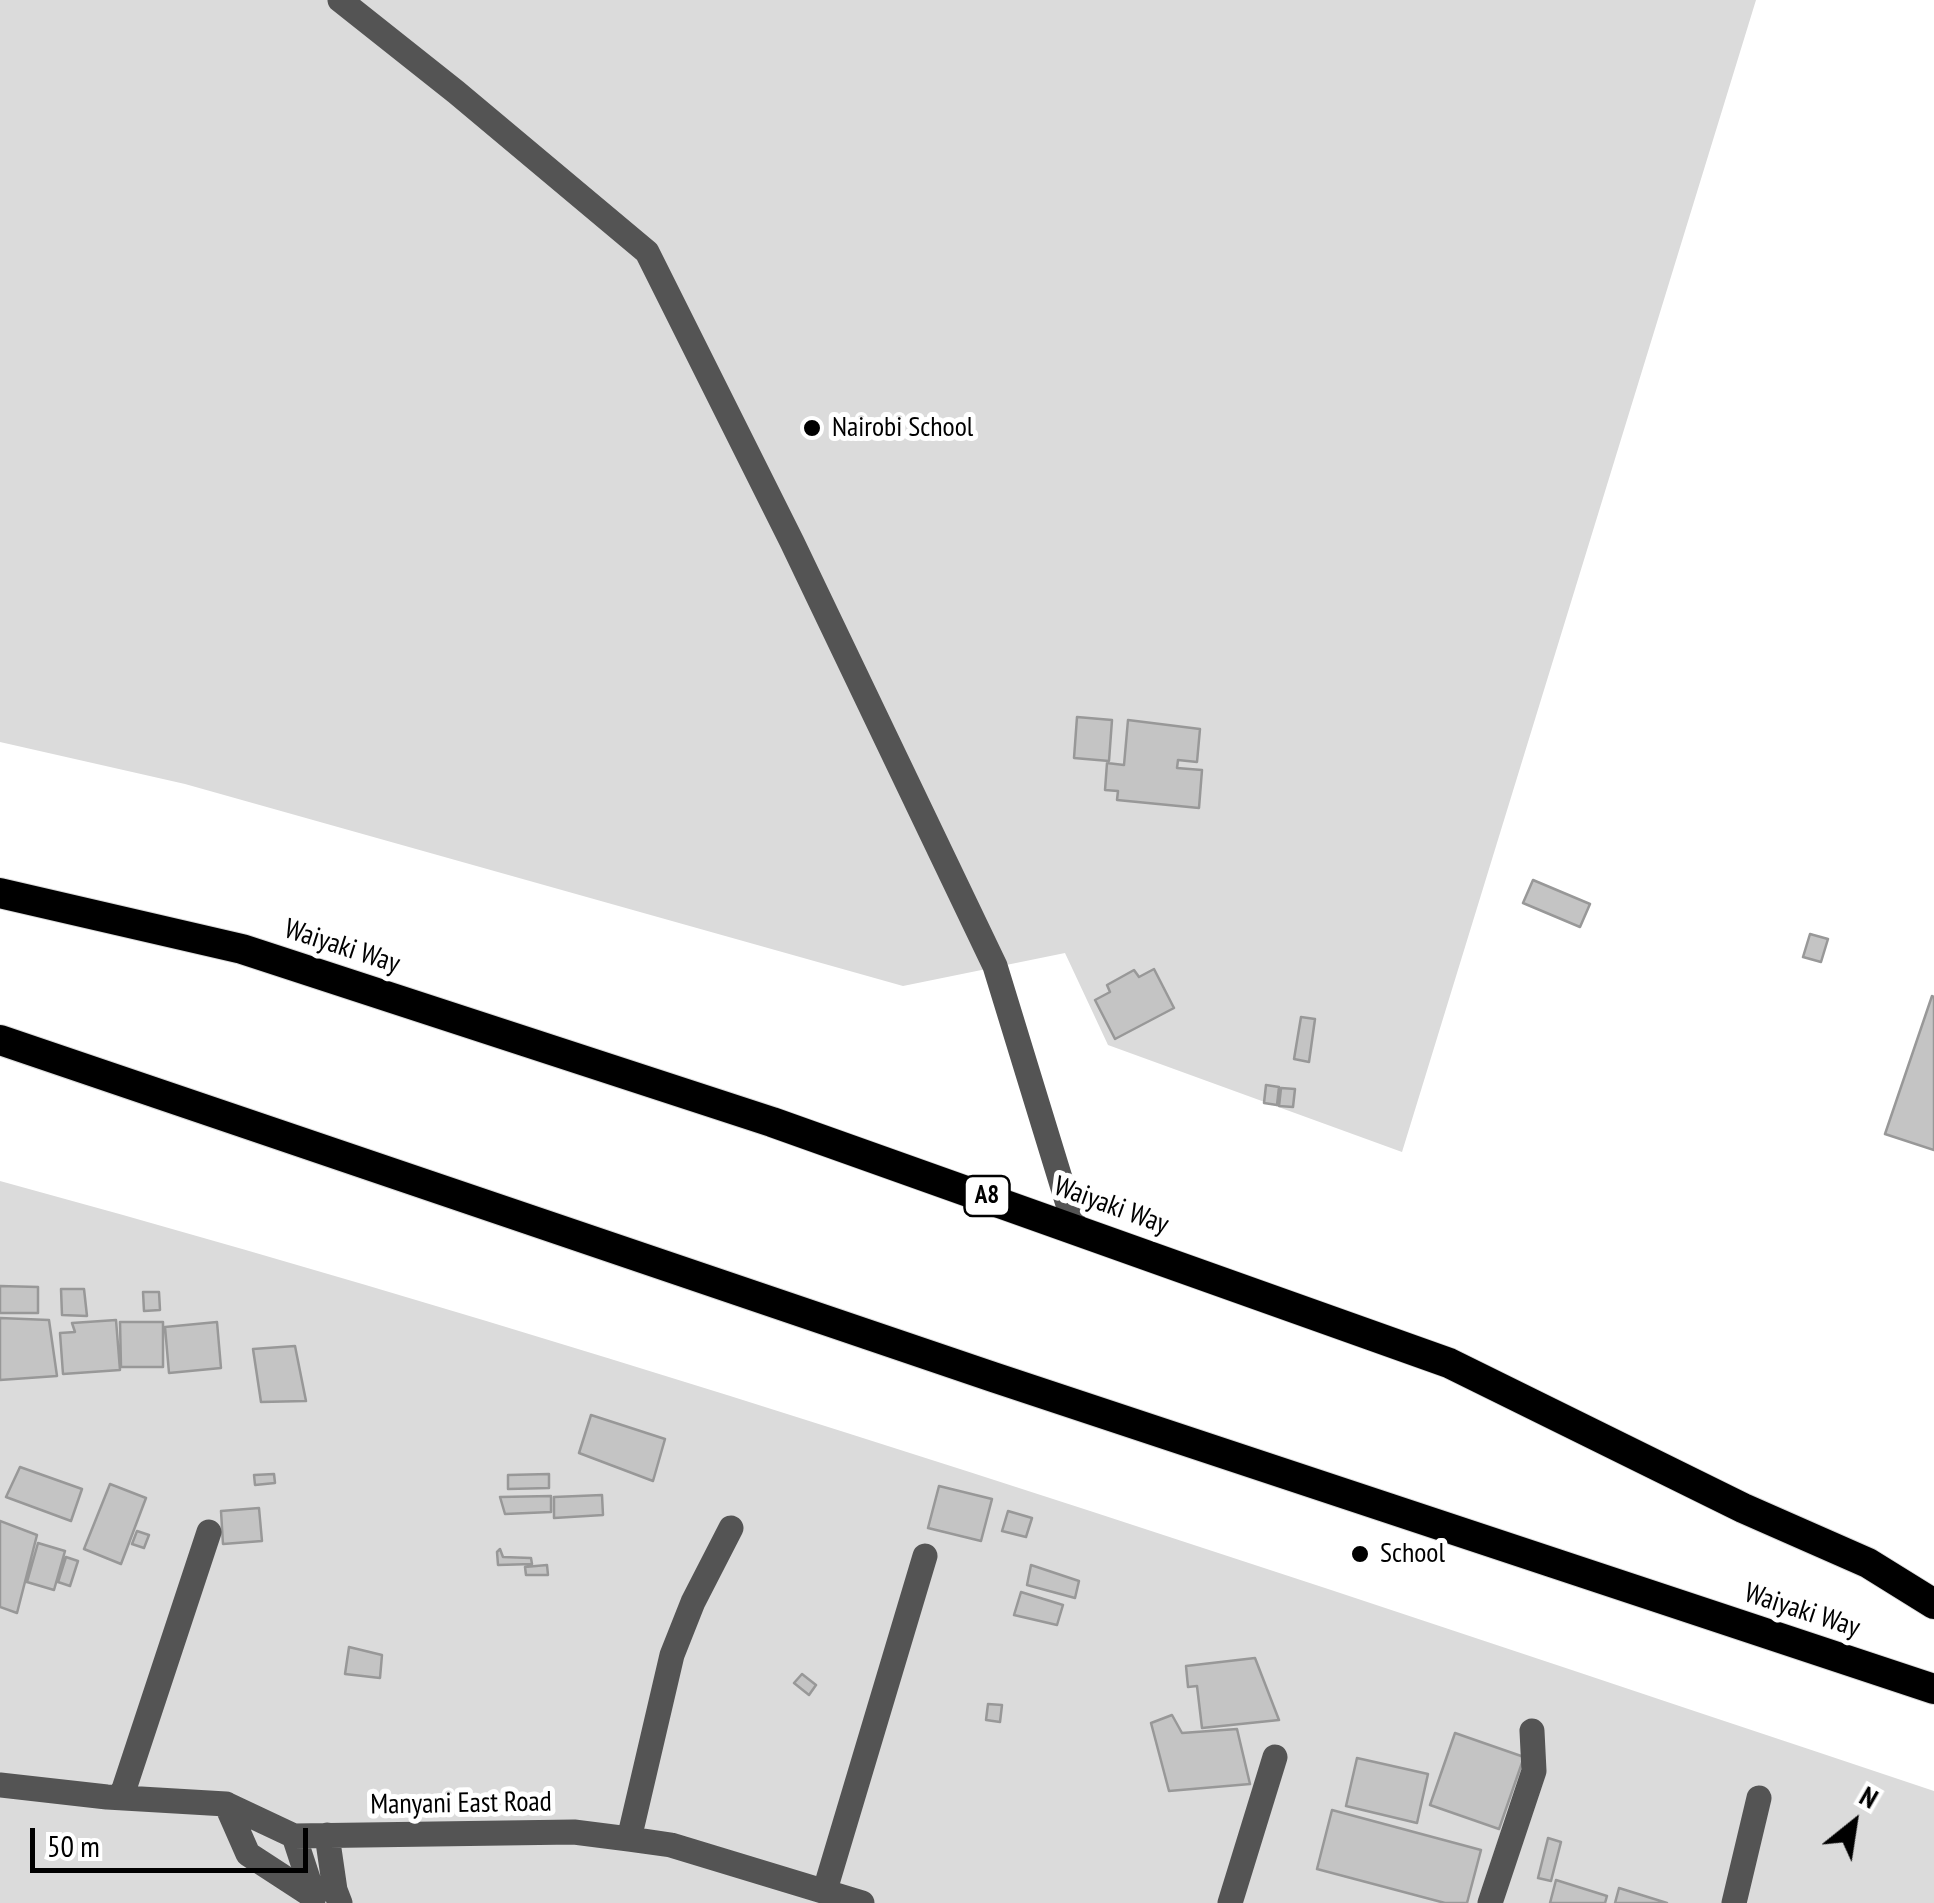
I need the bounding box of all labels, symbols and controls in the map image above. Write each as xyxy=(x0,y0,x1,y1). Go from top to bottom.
place label: Nairobi School xyxy=(832,411,973,445)
marker: Nairobi School xyxy=(801,417,823,439)
street label: Waiyaki Way xyxy=(280,913,404,981)
street label: Waiyaki Way xyxy=(1049,1170,1173,1242)
road number: A8 xyxy=(964,1176,1010,1216)
place label: School xyxy=(1380,1537,1445,1571)
marker: School xyxy=(1349,1543,1371,1565)
street label: Waiyaki Way xyxy=(1740,1577,1864,1645)
north arrow xyxy=(1804,1773,1904,1873)
text: N xyxy=(1853,1777,1885,1816)
street label: Manyani East Road xyxy=(370,1786,552,1822)
scale bar xyxy=(35,1808,312,1870)
text: 50 m xyxy=(47,1826,100,1865)

